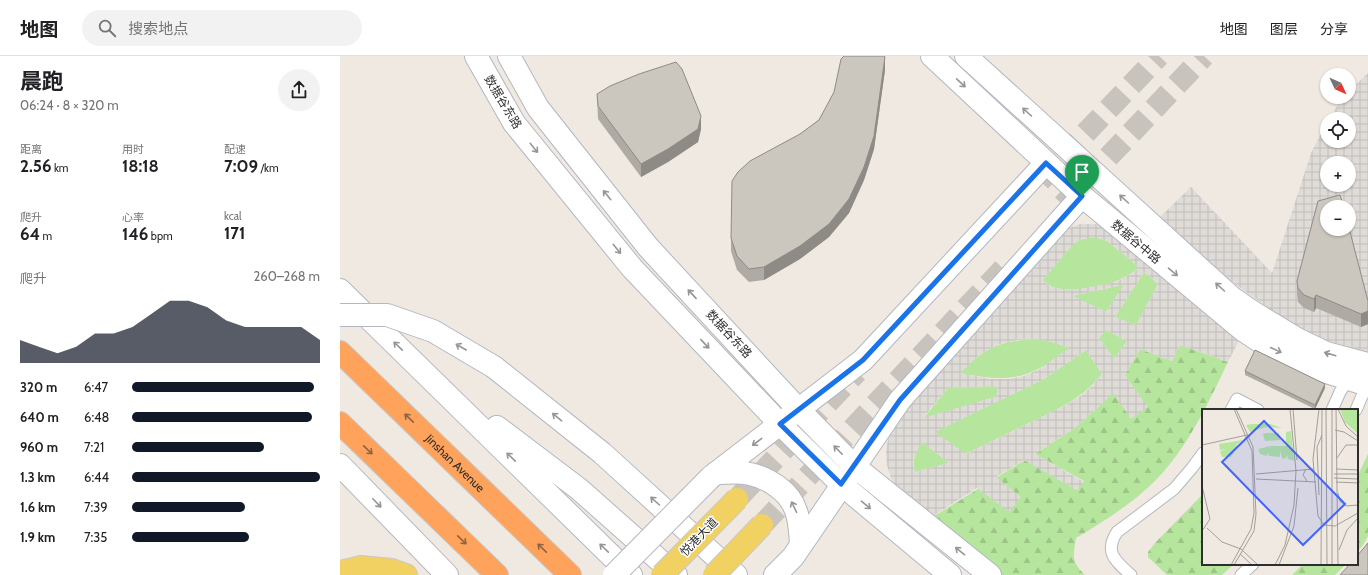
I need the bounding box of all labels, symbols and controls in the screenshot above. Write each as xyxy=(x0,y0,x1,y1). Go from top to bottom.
search box xyxy=(82,10,362,46)
icon: search xyxy=(96,17,118,39)
text: 地图 xyxy=(20,18,58,41)
text: 搜索地点 xyxy=(128,20,188,38)
text: 地图 xyxy=(1220,20,1248,38)
text: 图层 xyxy=(1270,20,1298,38)
text: 分享 xyxy=(1320,20,1348,38)
text: 晨跑 xyxy=(20,68,64,95)
north arrow xyxy=(1320,68,1356,104)
map controls xyxy=(1320,68,1356,236)
button: share xyxy=(278,69,320,111)
street label: 数据谷东路 xyxy=(482,72,525,131)
one-way arrow xyxy=(956,78,966,87)
text: 06:24 · 8 × 320 m xyxy=(20,97,119,113)
one-way arrow xyxy=(1023,108,1033,117)
button: locate xyxy=(1320,112,1356,148)
text: 距离 xyxy=(20,142,42,156)
text: 用时 xyxy=(122,142,144,156)
text: 配速 xyxy=(224,142,246,156)
one-way arrow xyxy=(530,143,539,153)
pin xyxy=(1065,155,1099,196)
text: 2.56 xyxy=(20,156,51,176)
text: 18:18 xyxy=(122,156,159,176)
text: 7:09 xyxy=(224,156,258,176)
button: + xyxy=(1320,156,1356,192)
text: km xyxy=(51,161,69,175)
text: /km xyxy=(258,161,279,175)
icon: arrive xyxy=(1071,161,1093,183)
one-way arrow xyxy=(603,190,612,201)
one-way arrow xyxy=(1118,195,1129,204)
button: − xyxy=(1320,200,1356,236)
text: kcal xyxy=(224,209,242,223)
text: 爬升 xyxy=(20,210,42,224)
text: 心率 xyxy=(122,210,144,224)
street label: 数据谷中路 xyxy=(1109,217,1164,267)
text: 171 xyxy=(224,223,245,243)
text: 64 xyxy=(20,224,40,244)
text: 146 xyxy=(122,224,148,244)
text: m xyxy=(40,229,52,243)
text: bpm xyxy=(148,229,173,243)
one-way arrow xyxy=(612,243,621,254)
one-way arrow xyxy=(1167,267,1178,276)
text: 260–268 m xyxy=(253,268,320,284)
text: 爬升 xyxy=(20,270,46,286)
one-way arrow xyxy=(1215,283,1225,292)
one-way arrow xyxy=(687,289,696,299)
street label: 数据谷东路 xyxy=(703,307,755,361)
one-way arrow xyxy=(700,339,709,349)
one-way arrow xyxy=(393,342,403,351)
one-way arrow xyxy=(455,343,467,351)
one-way arrow xyxy=(1270,347,1282,354)
one-way arrow xyxy=(1324,350,1337,357)
text: 320 m xyxy=(20,379,57,395)
text: 6:47 xyxy=(84,379,108,395)
text: 640 m xyxy=(20,409,59,425)
text: 6:48 xyxy=(84,409,109,425)
inset map xyxy=(1202,409,1358,565)
one-way arrow xyxy=(551,412,562,421)
one-way arrow xyxy=(404,414,414,423)
street label: Jinshan Avenue xyxy=(422,430,488,495)
one-way arrow xyxy=(751,437,762,446)
text: 960 m xyxy=(20,439,58,455)
text: 7:21 xyxy=(84,439,104,455)
one-way arrow xyxy=(363,445,373,455)
one-way arrow xyxy=(833,445,843,455)
one-way arrow xyxy=(506,452,516,462)
text: 1.3 km xyxy=(20,469,55,485)
text: 6:44 xyxy=(84,469,109,485)
one-way arrow xyxy=(650,497,660,506)
one-way arrow xyxy=(372,498,382,508)
text: 1.6 km xyxy=(20,499,56,515)
text: 7:39 xyxy=(84,499,108,515)
one-way arrow xyxy=(861,500,871,509)
one-way arrow xyxy=(790,501,797,513)
street label: 悦港大道 xyxy=(677,514,721,559)
text: 1.9 km xyxy=(20,529,55,545)
text: 7:35 xyxy=(84,529,107,545)
one-way arrow xyxy=(457,536,467,545)
one-way arrow xyxy=(537,543,547,553)
one-way arrow xyxy=(599,543,609,553)
one-way arrow xyxy=(954,546,965,555)

